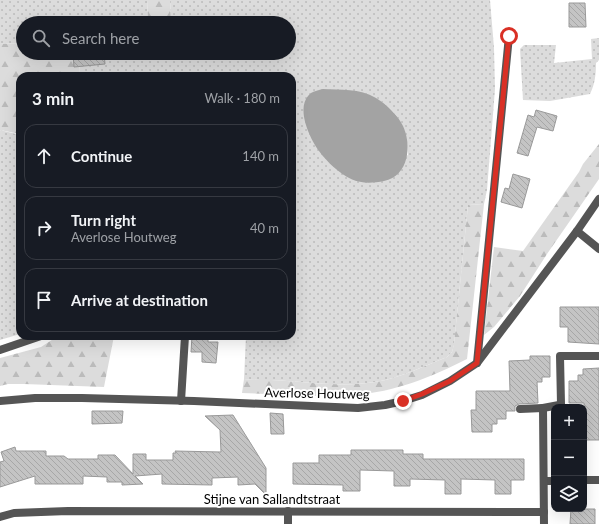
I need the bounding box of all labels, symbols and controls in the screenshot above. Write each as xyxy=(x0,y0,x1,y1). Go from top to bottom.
search box xyxy=(16,16,296,60)
icon: search xyxy=(30,27,52,49)
route start xyxy=(500,27,518,45)
text: Search here xyxy=(62,29,139,47)
text: 3 min xyxy=(32,88,74,109)
text: Walk · 180 m xyxy=(204,90,280,106)
icon: ahead xyxy=(33,145,55,167)
text: Continue xyxy=(71,147,132,165)
text: 140 m xyxy=(242,148,279,164)
text: Turn right xyxy=(71,211,136,229)
icon: right xyxy=(33,217,55,239)
text: 40 m xyxy=(250,220,279,236)
text: Averlose Houtweg xyxy=(71,229,176,245)
icon: arrive xyxy=(33,289,55,311)
text: Arrive at destination xyxy=(71,291,208,309)
street label: Averlose Houtweg xyxy=(264,384,370,402)
route end xyxy=(394,392,412,410)
map controls xyxy=(551,404,587,512)
button: + xyxy=(551,404,587,440)
button: − xyxy=(551,440,587,476)
button: layers xyxy=(551,476,587,512)
street label: Stijne van Sallandtstraat xyxy=(204,491,340,507)

